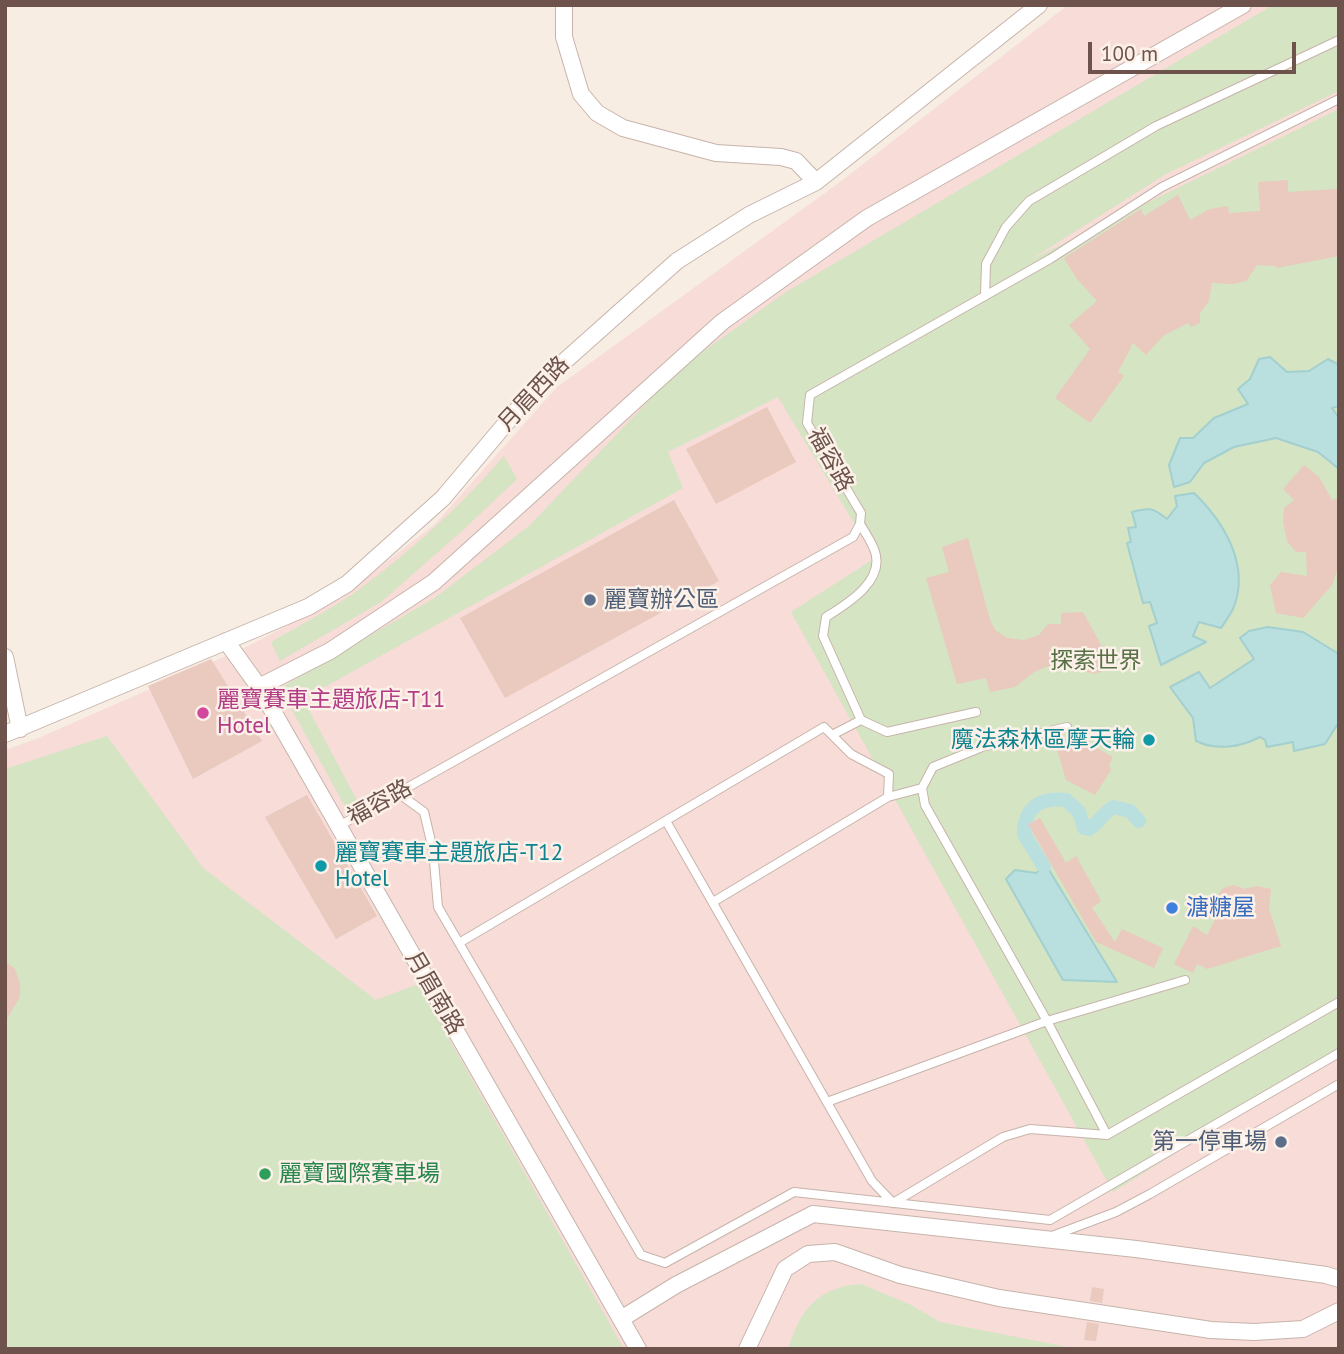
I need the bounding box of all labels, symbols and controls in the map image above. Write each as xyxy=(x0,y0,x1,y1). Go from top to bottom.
scale bar xyxy=(1092,28,1300,72)
text: 100 m xyxy=(1101,40,1158,67)
street label: 月眉西路 xyxy=(493,351,575,437)
street label: 福容路 xyxy=(801,423,859,497)
place label: 麗寶辦公區 xyxy=(604,586,719,614)
marker: 麗寶辦公區 xyxy=(582,592,598,608)
park label: 探索世界 xyxy=(1050,647,1142,675)
place label: 麗寶賽車主題旅店-T11 Hotel xyxy=(217,686,445,740)
marker: 麗寶賽車主題旅店-T11 Hotel xyxy=(195,705,211,721)
place label: 魔法森林區摩天輪 xyxy=(951,726,1135,754)
marker: 魔法森林區摩天輪 xyxy=(1141,732,1157,748)
street label: 福容路 xyxy=(343,774,417,832)
place label: 麗寶賽車主題旅店-T12 Hotel xyxy=(335,839,563,893)
marker: 麗寶賽車主題旅店-T12 Hotel xyxy=(313,858,329,874)
place label: 溏糖屋 xyxy=(1186,894,1255,922)
marker: 溏糖屋 xyxy=(1164,900,1180,916)
street label: 月眉南路 xyxy=(399,946,469,1040)
place label: 第一停車場 xyxy=(1152,1128,1267,1156)
marker: 第一停車場 xyxy=(1273,1134,1289,1150)
place label: 麗寶國際賽車場 xyxy=(279,1160,440,1188)
marker: 麗寶國際賽車場 xyxy=(257,1166,273,1182)

